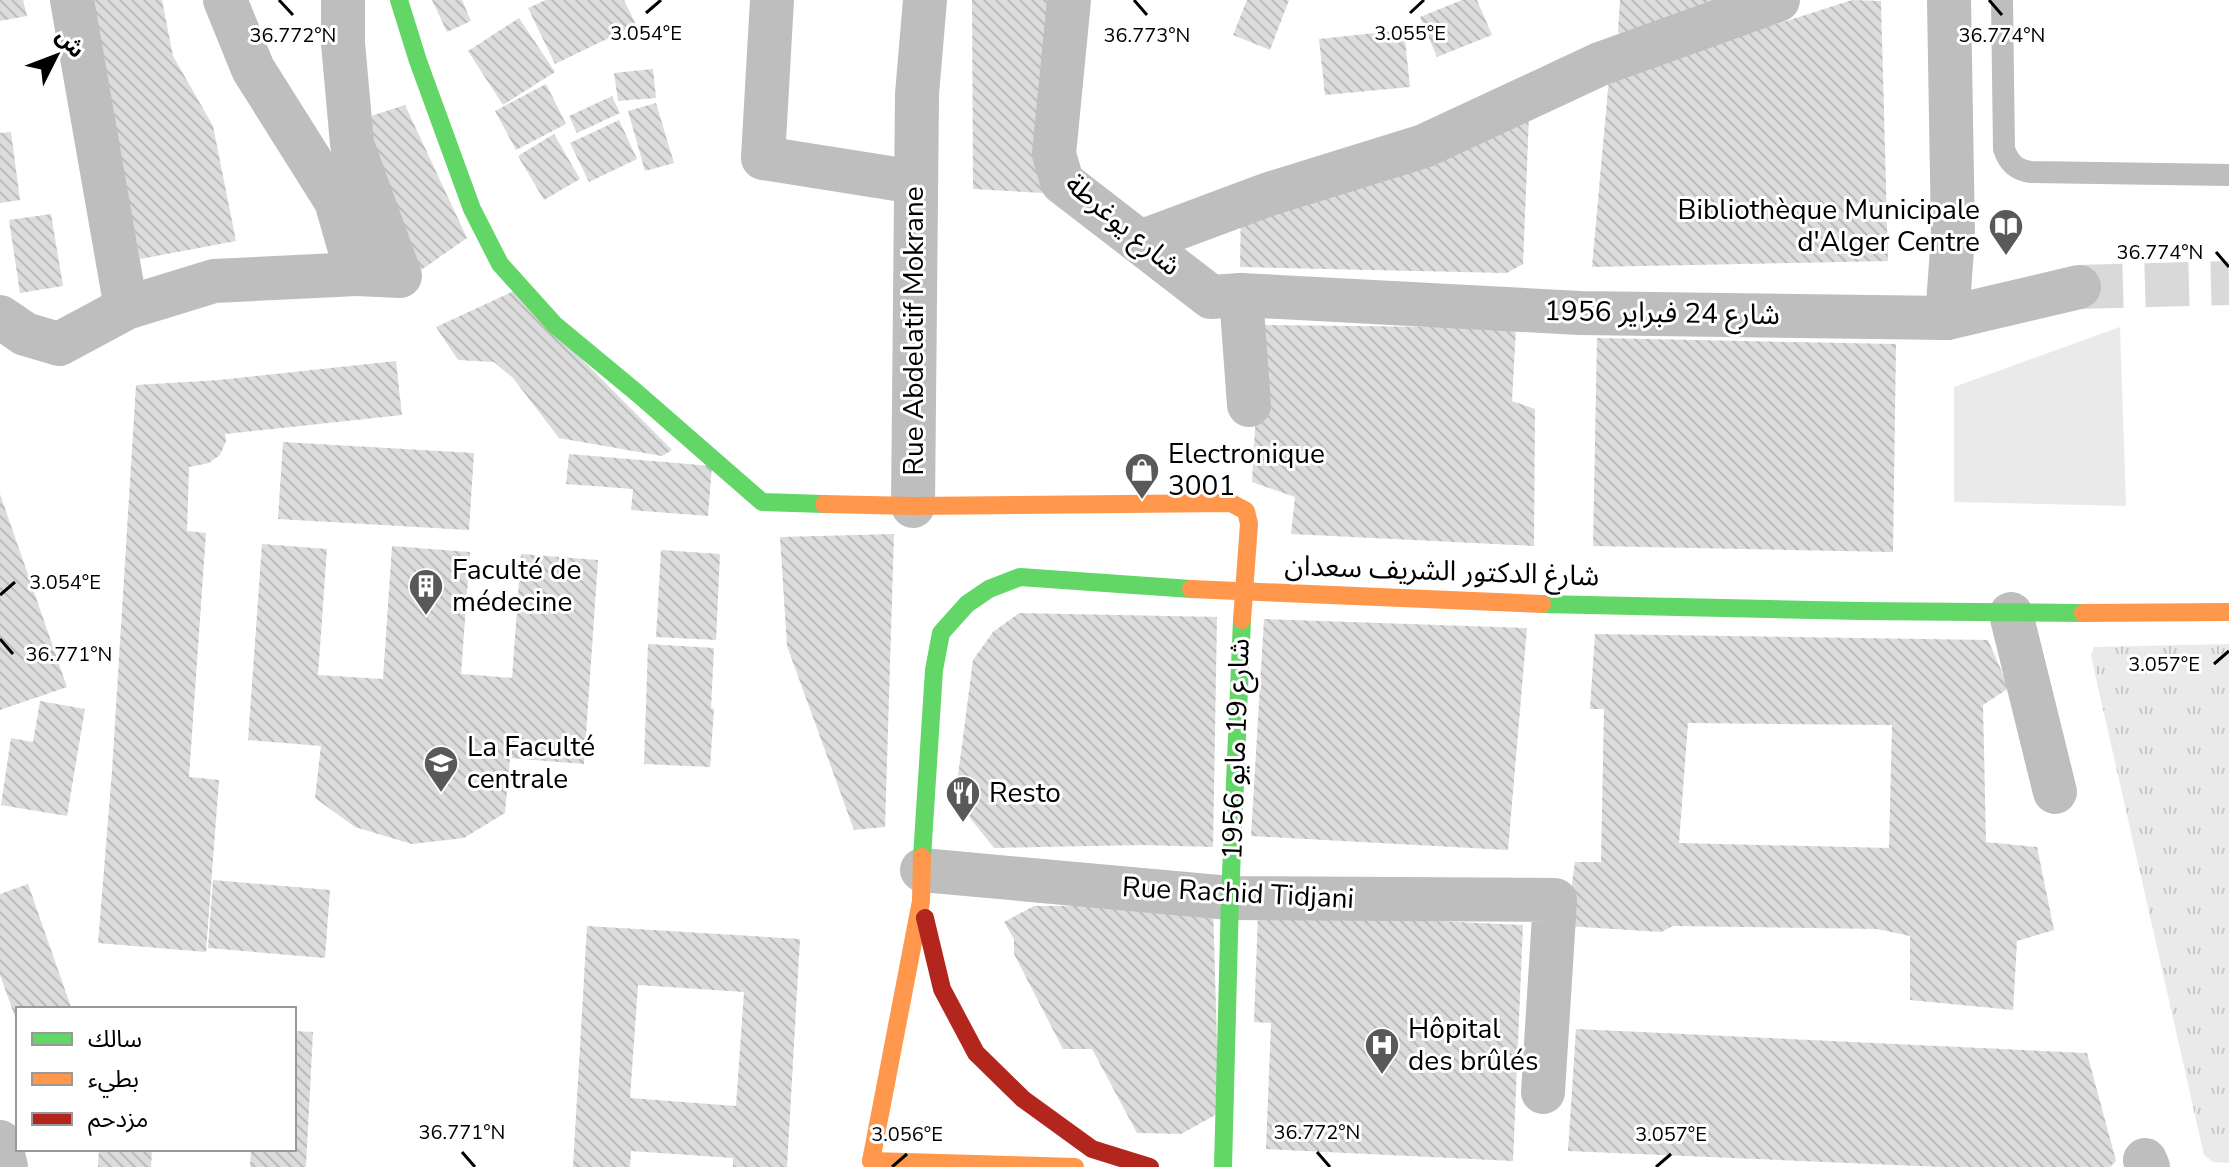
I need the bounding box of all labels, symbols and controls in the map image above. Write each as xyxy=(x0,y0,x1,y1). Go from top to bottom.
north arrow xyxy=(16,16,96,96)
text: 3.054°E xyxy=(610,20,682,47)
text: 3.055°E xyxy=(1374,20,1446,47)
text: ش xyxy=(49,22,91,65)
text: 36.772°N xyxy=(250,22,336,49)
text: 36.773°N xyxy=(1104,22,1190,49)
text: 36.774°N xyxy=(1959,22,2045,49)
street label: شارع يوغرطة xyxy=(1056,165,1189,285)
street label: Rue Abdelatif Mokrane xyxy=(895,186,933,476)
place label: Bibliothèque Municipale d'Alger Centre xyxy=(1678,191,1980,261)
library icon: Bibliothèque Municipale d'Alger Centre xyxy=(1987,207,2025,257)
text: 36.774°N xyxy=(2117,239,2203,266)
street label: شارع 24 فبراير 1956 xyxy=(1544,292,1780,335)
place label: Electronique 3001 xyxy=(1168,435,1325,505)
shop icon: Electronique 3001 xyxy=(1123,451,1161,501)
street label: شارغ الدكتور الشريف سعدان xyxy=(1284,547,1600,596)
place label: Faculté de médecine xyxy=(452,551,581,621)
building icon: Faculté de médecine xyxy=(407,567,445,617)
text: 3.054°E xyxy=(29,569,101,596)
street label: شارع 19 مايو 1956 xyxy=(1213,638,1260,860)
text: 36.771°N xyxy=(26,641,112,668)
text: 3.057°E xyxy=(2128,651,2200,678)
place label: La Faculté centrale xyxy=(467,728,595,798)
school or university icon: La Faculté centrale xyxy=(422,744,460,794)
restaurant icon: Resto xyxy=(944,774,982,824)
place label: Resto xyxy=(989,774,1061,812)
street label: Rue Rachid Tidjani xyxy=(1121,868,1355,918)
legend xyxy=(16,1007,296,1151)
place label: Hôpital des brûlés xyxy=(1408,1010,1538,1080)
text: سالك xyxy=(88,1023,142,1055)
hospital icon: Hôpital des brûlés xyxy=(1363,1026,1401,1076)
text: بطيء xyxy=(88,1063,139,1098)
text: مزدحم xyxy=(88,1103,148,1136)
text: 36.771°N xyxy=(419,1119,505,1146)
text: 36.772°N xyxy=(1274,1119,1360,1146)
text: 3.056°E xyxy=(871,1121,943,1148)
text: 3.057°E xyxy=(1635,1121,1707,1148)

